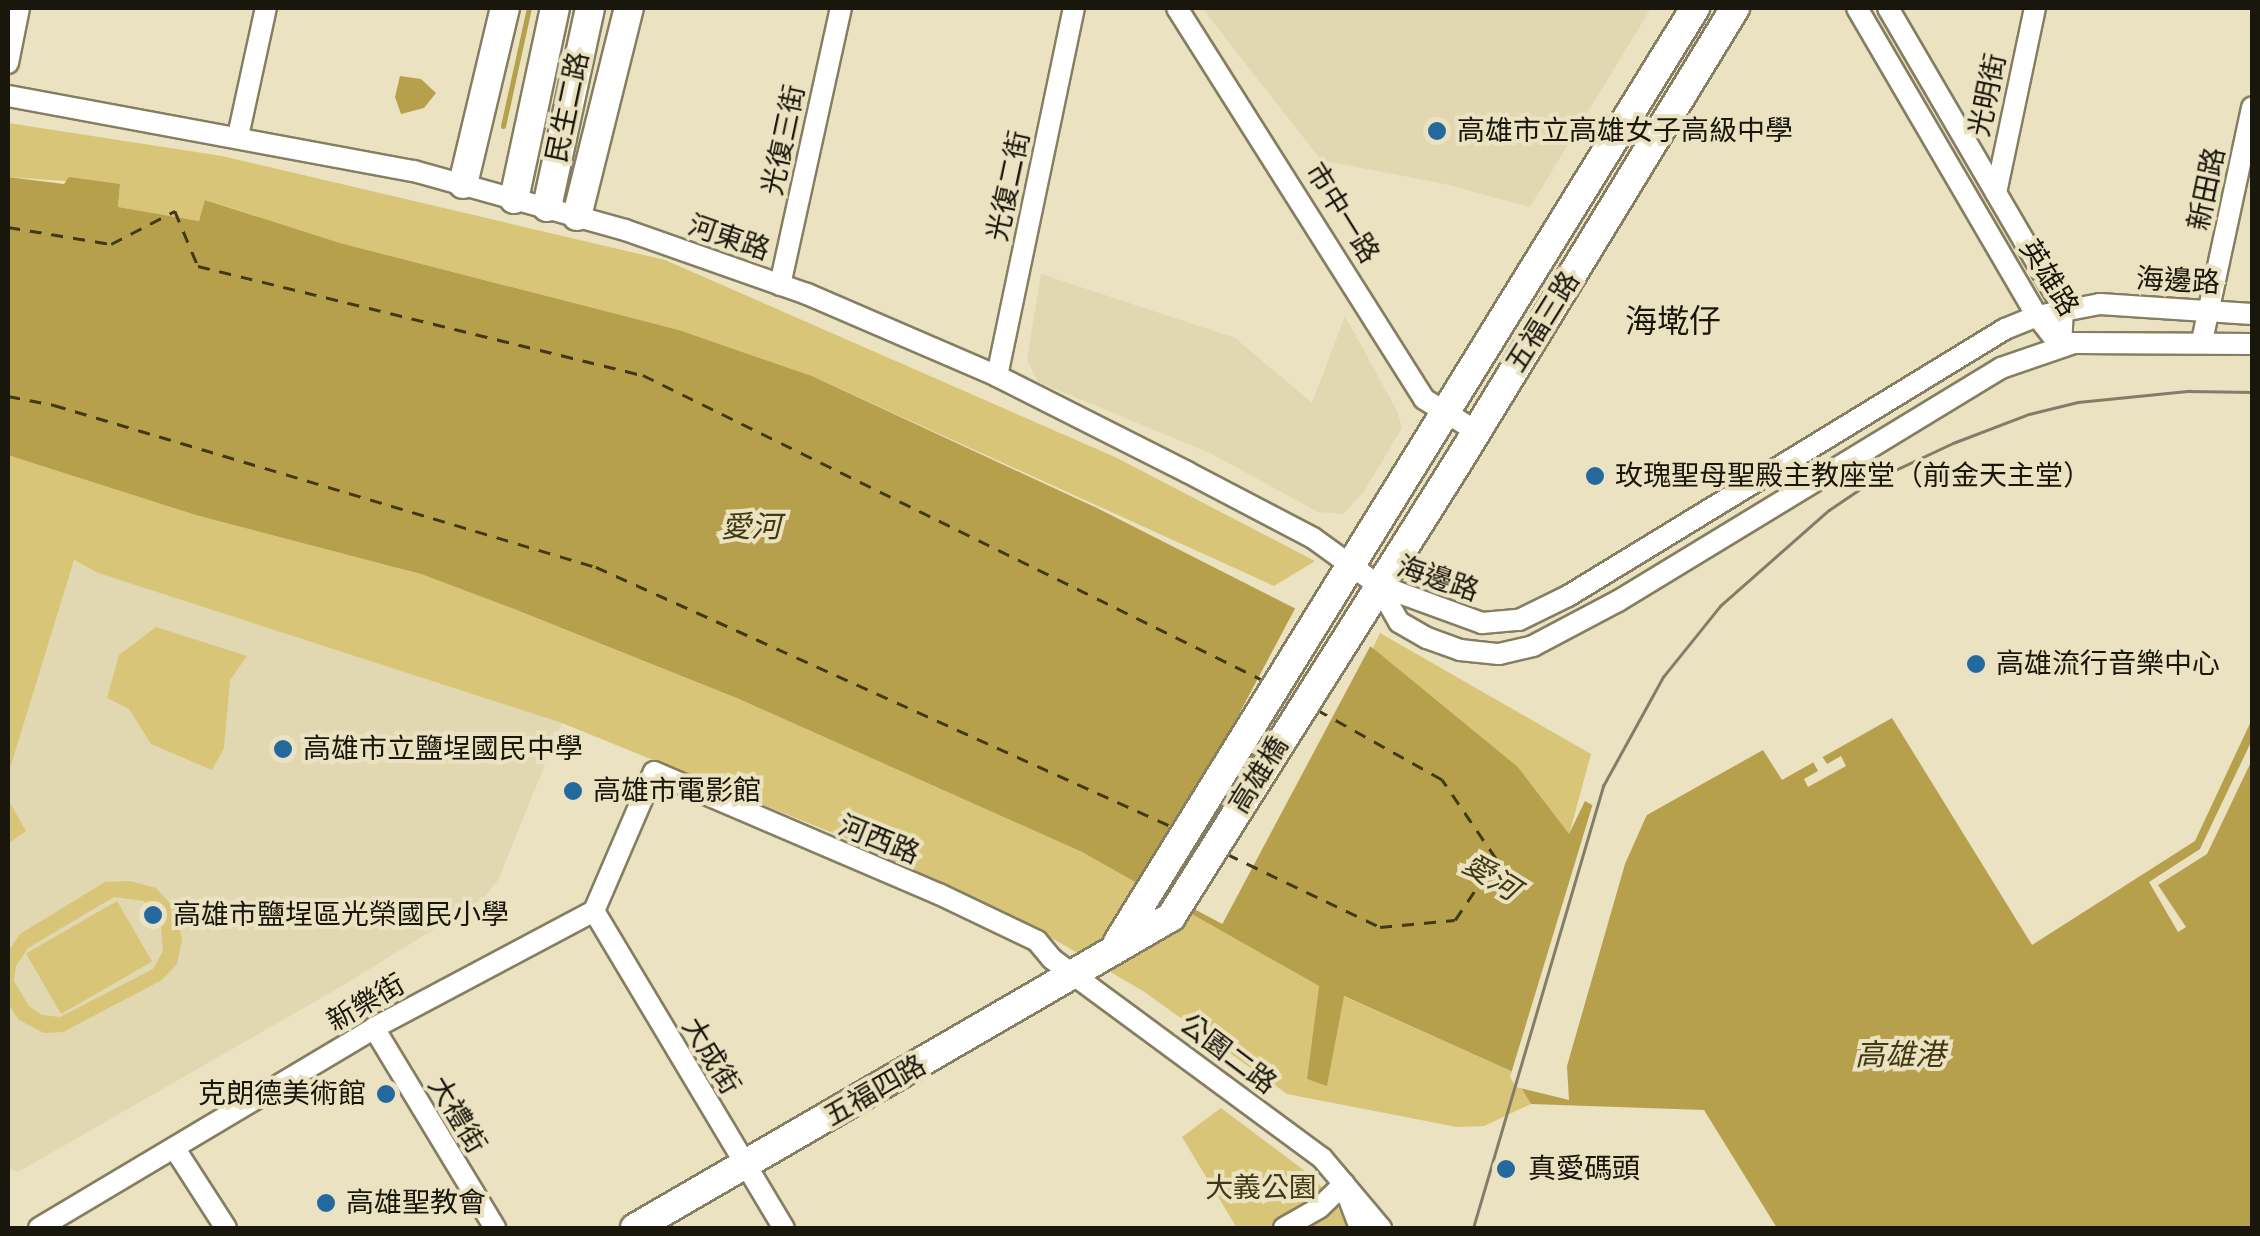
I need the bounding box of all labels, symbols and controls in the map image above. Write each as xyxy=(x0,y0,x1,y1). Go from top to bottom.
street label: 民生二路 xyxy=(540,49,596,165)
street label: 光明街 xyxy=(1963,50,2013,140)
street label: 光復三街 xyxy=(756,82,812,198)
place label: 高雄市立高雄女子高級中學 xyxy=(1457,114,1793,148)
marker: 高雄市立高雄女子高級中學 xyxy=(1426,120,1448,142)
street label: 光復二街 xyxy=(981,128,1037,244)
street label: 新田路 xyxy=(2182,144,2232,234)
street label: 市中一路 xyxy=(1298,157,1386,269)
street label: 河東路 xyxy=(684,208,774,268)
street label: 英雄路 xyxy=(2012,233,2086,323)
street label: 海邊路 xyxy=(2135,262,2221,300)
street label: 五福三路 xyxy=(1499,266,1587,378)
district label: 海墘仔 xyxy=(1625,302,1721,340)
place label: 玫瑰聖母聖殿主教座堂（前金天主堂） xyxy=(1615,459,2091,493)
marker: 玫瑰聖母聖殿主教座堂（前金天主堂） xyxy=(1584,465,1606,487)
water label: 愛河 xyxy=(721,509,781,545)
street label: 海邊路 xyxy=(1393,549,1483,609)
place label: 高雄流行音樂中心 xyxy=(1996,647,2220,681)
marker: 高雄流行音樂中心 xyxy=(1965,653,1987,675)
street label: 高雄橋 xyxy=(1222,730,1296,820)
place label: 高雄市立鹽埕國民中學 xyxy=(303,732,583,766)
marker: 高雄市立鹽埕國民中學 xyxy=(272,738,294,760)
place label: 高雄市電影館 xyxy=(593,774,761,808)
marker: 高雄市電影館 xyxy=(562,780,584,802)
street label: 河西路 xyxy=(834,809,924,871)
water label: 愛河 xyxy=(1456,846,1526,908)
place label: 高雄市鹽埕區光榮國民小學 xyxy=(173,898,509,932)
marker: 高雄市鹽埕區光榮國民小學 xyxy=(142,904,164,926)
street label: 新樂街 xyxy=(321,967,411,1039)
street label: 公園二路 xyxy=(1173,1007,1283,1101)
street label: 大成街 xyxy=(675,1011,747,1101)
water label: 高雄港 xyxy=(1855,1037,1945,1073)
street label: 五福四路 xyxy=(818,1048,932,1134)
street label: 大禮街 xyxy=(421,1070,493,1160)
place label: 克朗德美術館 xyxy=(198,1077,366,1111)
marker: 克朗德美術館 xyxy=(375,1083,397,1105)
place label: 真愛碼頭 xyxy=(1528,1152,1640,1186)
marker: 真愛碼頭 xyxy=(1493,1156,1519,1182)
park label: 大義公園 xyxy=(1205,1171,1317,1205)
place label: 高雄聖教會 xyxy=(346,1186,486,1220)
marker: 高雄聖教會 xyxy=(315,1192,337,1214)

